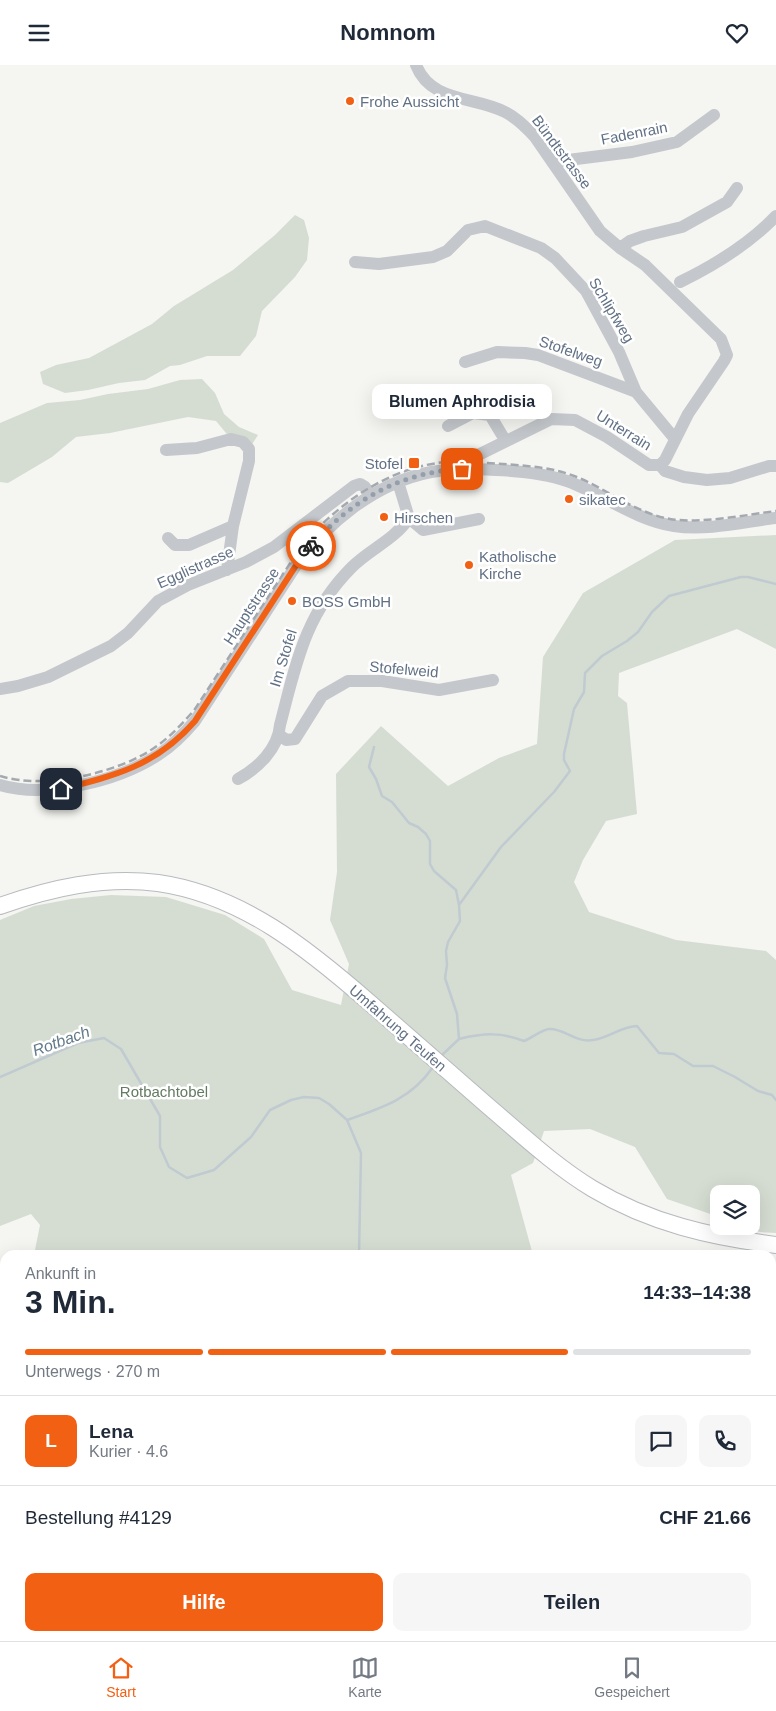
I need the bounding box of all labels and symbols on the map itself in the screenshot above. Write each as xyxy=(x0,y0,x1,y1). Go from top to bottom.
place label: Frohe Aussicht xyxy=(360,93,460,110)
marker: Frohe Aussicht xyxy=(344,95,356,107)
street label: Bündtstrasse xyxy=(529,112,595,192)
street label: Fadenrain xyxy=(599,118,669,148)
street label: Schlipfweg xyxy=(586,275,638,345)
street label: Stofelweg xyxy=(537,332,605,370)
callout: Blumen Aphrodisia xyxy=(372,384,552,419)
street label: Unterrain xyxy=(593,406,655,454)
pin xyxy=(441,448,483,490)
place label: Stofel xyxy=(365,455,403,472)
marker: Stofel xyxy=(407,456,421,470)
place label: sikatec xyxy=(579,491,626,508)
marker: sikatec xyxy=(563,493,575,505)
place label: Hirschen xyxy=(394,509,453,526)
marker: Hirschen xyxy=(378,511,390,523)
courier xyxy=(286,521,336,571)
street label: Egglistrasse xyxy=(154,543,236,591)
place label: Katholische Kirche xyxy=(479,548,557,582)
marker: Katholische Kirche xyxy=(463,559,475,571)
street label: Hauptstrasse xyxy=(220,564,282,648)
place label: BOSS GmbH xyxy=(302,593,391,610)
marker: BOSS GmbH xyxy=(286,595,298,607)
street label: Im Stofel xyxy=(266,627,300,689)
street label: Stofelweid xyxy=(369,658,439,680)
pin xyxy=(40,768,82,810)
street label: Umfahrung Teufen xyxy=(346,981,450,1075)
water label: Rotbach xyxy=(30,1023,92,1059)
park label: Rotbachtobel xyxy=(120,1083,208,1100)

